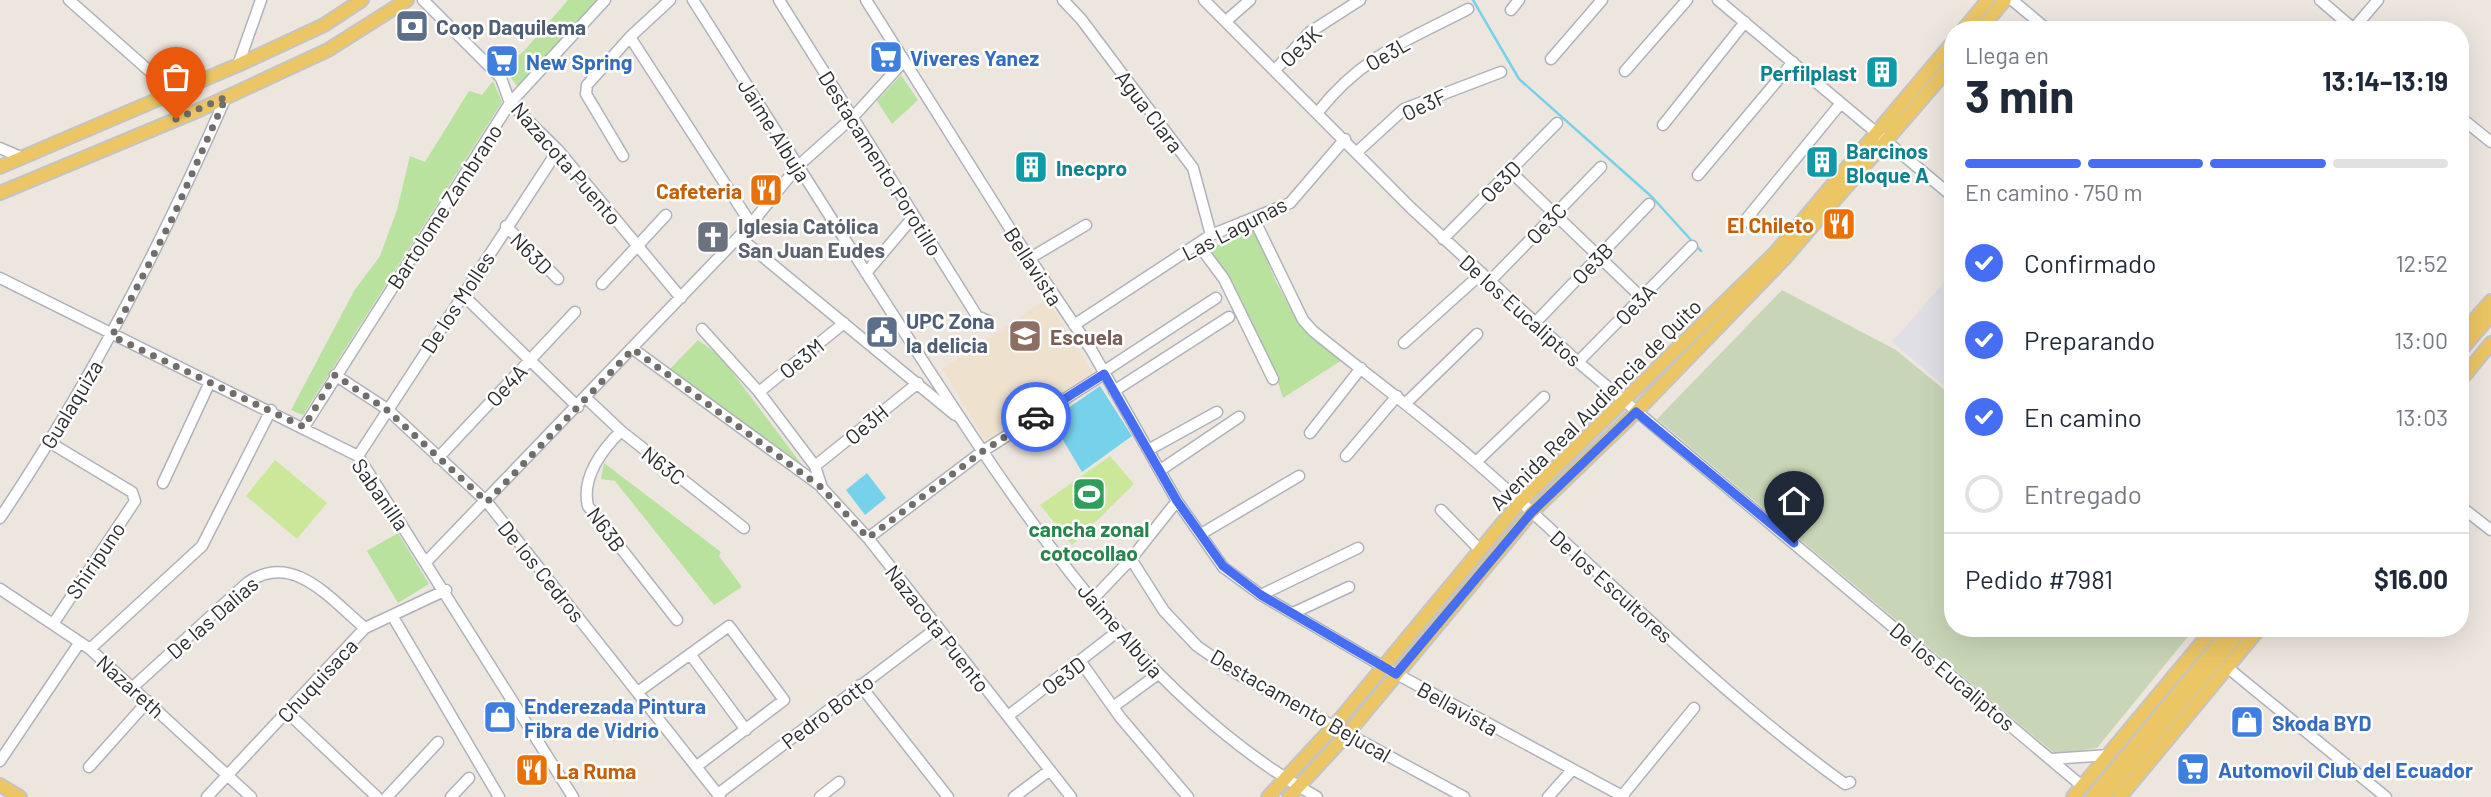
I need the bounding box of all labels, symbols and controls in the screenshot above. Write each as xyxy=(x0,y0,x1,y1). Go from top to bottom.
bank icon: Coop Daquilema xyxy=(393,7,431,45)
place label: Coop Daquilema xyxy=(436,14,586,39)
street label: Oe3K xyxy=(1274,20,1326,72)
street label: Oe3L xyxy=(1360,30,1414,76)
supermarket icon: Viveres Yanez xyxy=(867,38,905,76)
text: Llega en xyxy=(1965,41,2049,69)
supermarket icon: New Spring xyxy=(483,42,521,80)
place label: Viveres Yanez xyxy=(910,45,1039,70)
pin xyxy=(146,47,206,119)
place label: New Spring xyxy=(526,49,632,74)
building icon: Perfilplast xyxy=(1863,53,1901,91)
icon: bag xyxy=(157,58,195,96)
place label: Perfilplast xyxy=(1760,60,1857,85)
street label: Agua Clara xyxy=(1111,65,1189,157)
text: 13:14–13:19 xyxy=(2322,65,2448,96)
street label: Destacamento Porotillo xyxy=(814,66,948,260)
text: 3 min xyxy=(1965,67,2074,122)
street label: Jaime Albuja xyxy=(733,74,817,186)
street label: Oe3F xyxy=(1397,83,1451,125)
street label: Nazacota Puento xyxy=(507,96,627,230)
street label: Bartolome Zambrano xyxy=(381,119,507,293)
place label: Barcinos Bloque A xyxy=(1846,138,1929,187)
building icon: Barcinos Bloque A xyxy=(1803,143,1841,181)
building icon: Inecpro xyxy=(1012,148,1050,186)
place label: Inecpro xyxy=(1056,155,1127,180)
street label: Oe3D xyxy=(1474,155,1526,207)
restaurant icon: Cafeteria xyxy=(747,171,785,209)
place label: Cafeteria xyxy=(656,178,742,203)
text: En camino · 750 m xyxy=(1965,178,2143,206)
street label: Las Lagunas xyxy=(1177,191,1291,265)
street label: Oe3C xyxy=(1520,197,1572,249)
restaurant icon: El Chileto xyxy=(1820,205,1858,243)
place label: El Chileto xyxy=(1727,212,1814,237)
place label: Iglesia Católica San Juan Eudes xyxy=(738,213,885,262)
church icon: Iglesia Católica San Juan Eudes xyxy=(694,218,732,256)
street label: Bellavista xyxy=(999,222,1069,310)
street label: N63D xyxy=(506,227,558,279)
street label: Oe3B xyxy=(1566,237,1618,289)
icon: check xyxy=(1965,244,2003,282)
street label: De los Molles xyxy=(415,246,499,358)
text: Confirmado xyxy=(2024,247,2156,278)
street label: De los Eucaliptos xyxy=(1455,249,1587,371)
text: 12:52 xyxy=(2396,249,2448,277)
street label: Oe3A xyxy=(1609,278,1661,330)
street label: Avenida Real Audiencia de Quito xyxy=(1484,293,1706,515)
place label: UPC Zona la delicia xyxy=(906,308,995,357)
public building icon: UPC Zona la delicia xyxy=(863,313,901,351)
school or university icon: Escuela xyxy=(1006,317,1044,355)
icon: check xyxy=(1965,321,2003,359)
place label: Escuela xyxy=(1050,324,1123,349)
text: Preparando xyxy=(2024,324,2155,355)
text: 13:00 xyxy=(2394,326,2448,354)
street label: Oe3M xyxy=(774,333,828,383)
street label: Gualaquiza xyxy=(35,355,107,453)
street label: Oe4A xyxy=(480,359,532,411)
courier xyxy=(1001,382,1071,452)
icon: car xyxy=(1017,398,1055,436)
icon: check xyxy=(1965,398,2003,436)
street label: Oe3H xyxy=(839,399,893,449)
text: En camino xyxy=(2024,401,2142,432)
text: 13:03 xyxy=(2395,403,2448,431)
street label: N63C xyxy=(637,440,691,490)
street label: Sabanilla xyxy=(347,453,415,535)
pin xyxy=(1764,471,1824,543)
sports icon: cancha zonal cotocollao xyxy=(1070,475,1108,513)
text: Entregado xyxy=(2024,478,2142,509)
icon: home xyxy=(1775,482,1813,520)
street label: N63B xyxy=(582,502,632,556)
street label: De los Cedros xyxy=(493,515,591,627)
place label: cancha zonal cotocollao xyxy=(1029,516,1149,565)
street label: Shiripuno xyxy=(60,517,130,603)
street label: De los Escultores xyxy=(1546,524,1678,648)
street label: Nazacota Puento xyxy=(881,559,995,697)
text: Pedido #7981 xyxy=(1965,563,2113,594)
text: $16.00 xyxy=(2374,563,2448,594)
street label: De las Dalias xyxy=(161,571,263,663)
street label: Jaime Albuja xyxy=(1073,578,1169,682)
street label: De los Eucaliptos xyxy=(1886,617,2020,735)
street label: Chuquisaca xyxy=(272,633,362,727)
street label: Destacamento Bejucal xyxy=(1206,643,1396,767)
street label: Nazareth xyxy=(92,649,170,723)
street label: Oe3D xyxy=(1036,651,1090,699)
street label: Pedro Botto xyxy=(776,668,878,754)
street label: Bellavista xyxy=(1413,676,1503,740)
place label: Enderezada Pintura Fibra de Vidrio xyxy=(524,693,706,742)
shop icon: Enderezada Pintura Fibra de Vidrio xyxy=(481,698,519,736)
shop icon: Skoda BYD xyxy=(2228,703,2266,741)
place label: Skoda BYD xyxy=(2272,710,2372,735)
supermarket icon: Automovil Club del Ecuador xyxy=(2174,750,2212,788)
restaurant icon: La Ruma xyxy=(513,751,551,789)
place label: Automovil Club del Ecuador xyxy=(2218,757,2473,782)
place label: La Ruma xyxy=(556,758,636,783)

